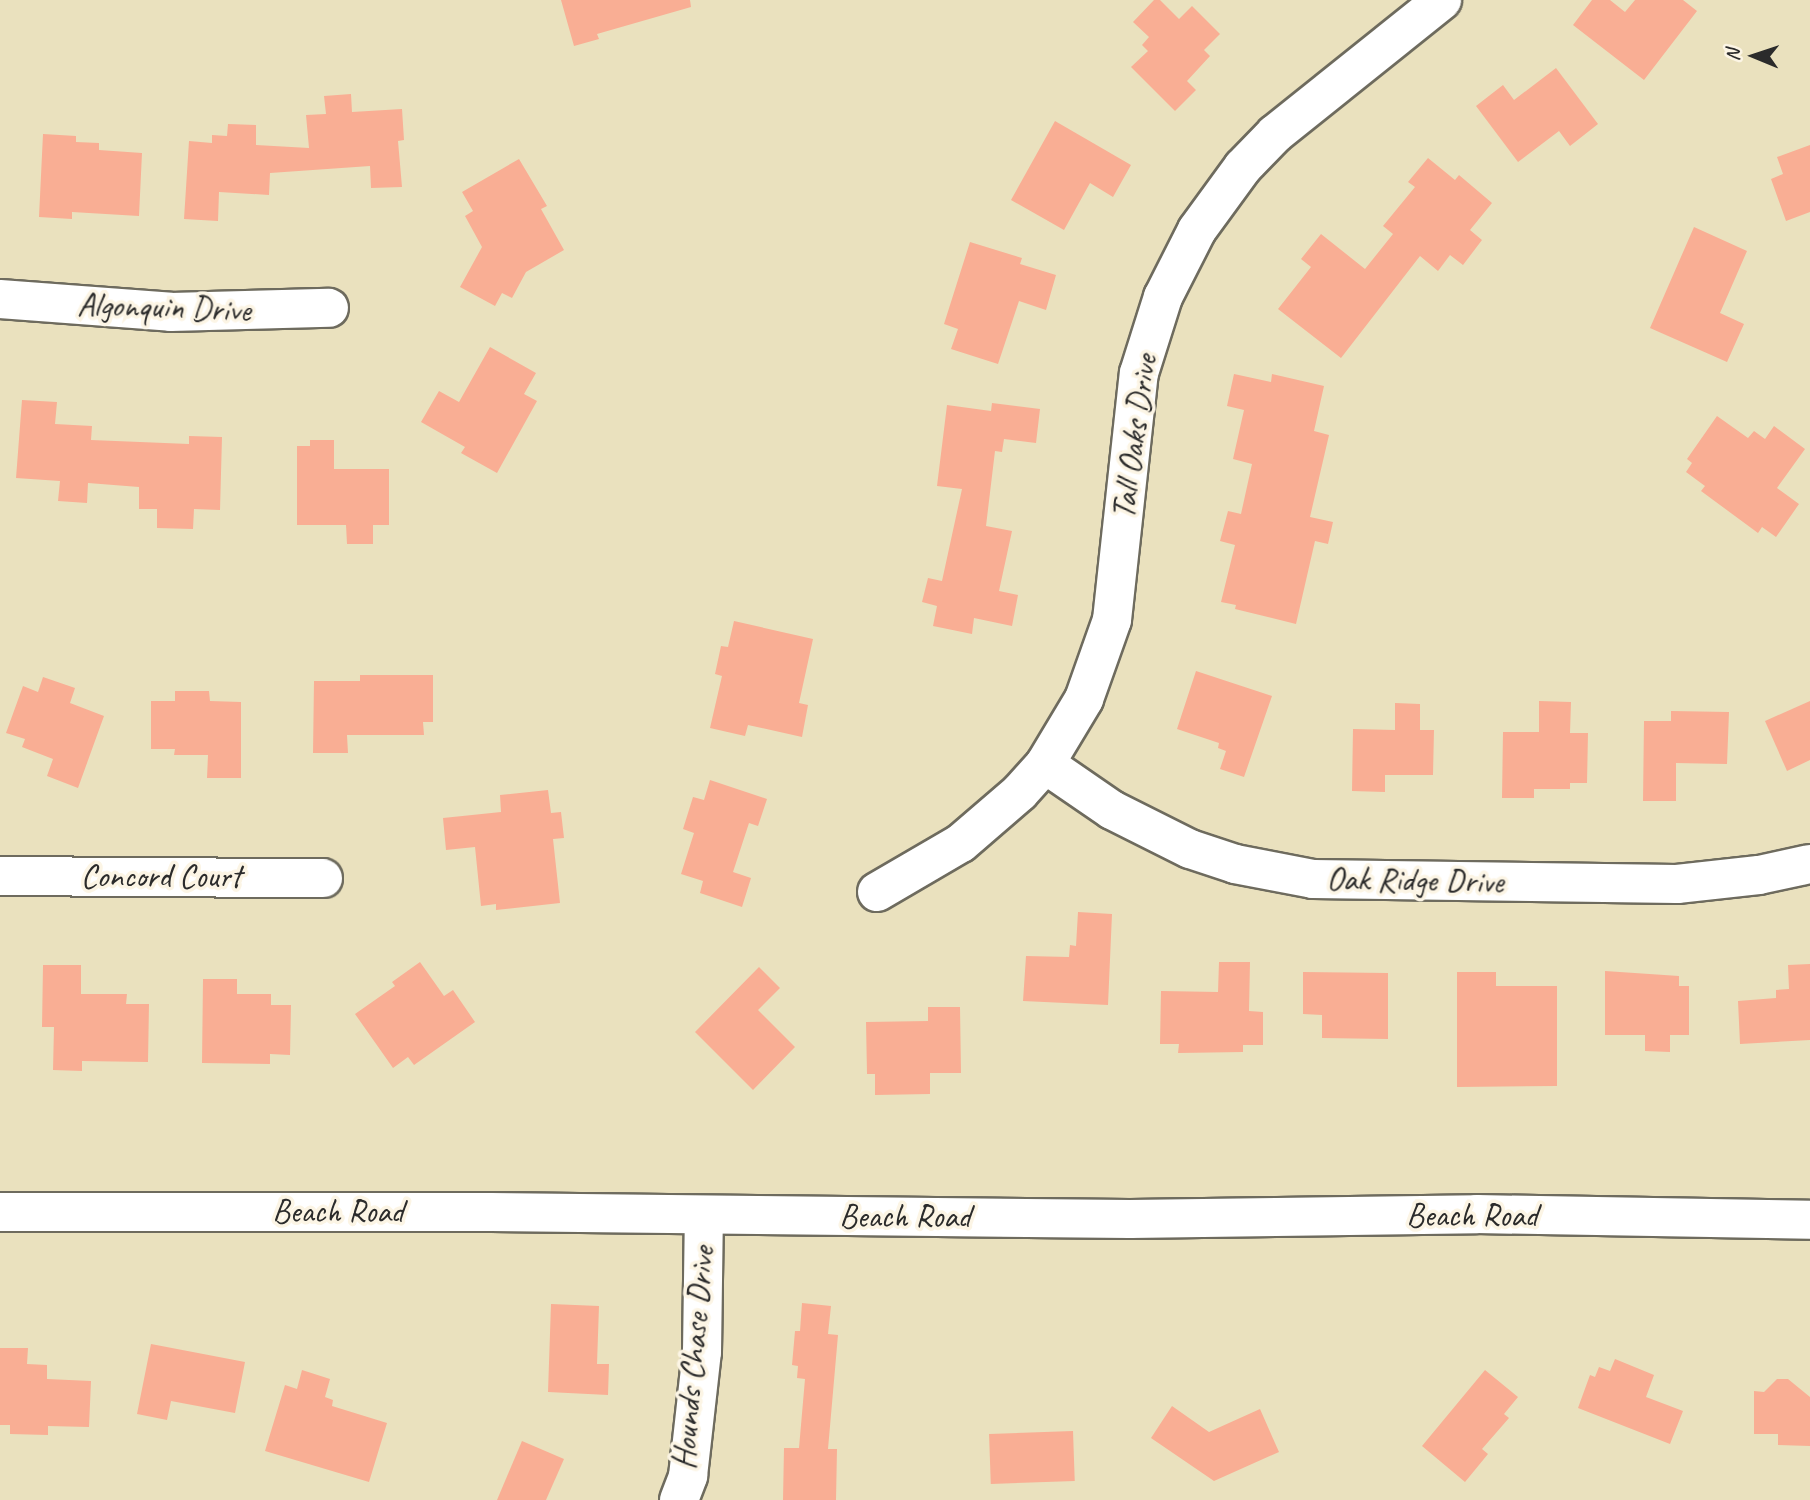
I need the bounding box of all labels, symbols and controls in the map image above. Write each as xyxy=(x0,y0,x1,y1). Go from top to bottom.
north arrow xyxy=(1719,21,1789,91)
text: N xyxy=(1721,49,1745,62)
street label: Algonquin Drive xyxy=(77,285,251,331)
street label: Tall Oaks Drive xyxy=(1104,352,1166,522)
street label: Concord Court xyxy=(81,857,241,897)
street label: Oak Ridge Drive xyxy=(1326,860,1504,902)
street label: Beach Road xyxy=(272,1192,404,1232)
street label: Beach Road xyxy=(1406,1196,1538,1236)
street label: Beach Road xyxy=(839,1197,971,1237)
street label: Hounds Chase Drive xyxy=(665,1245,723,1471)

